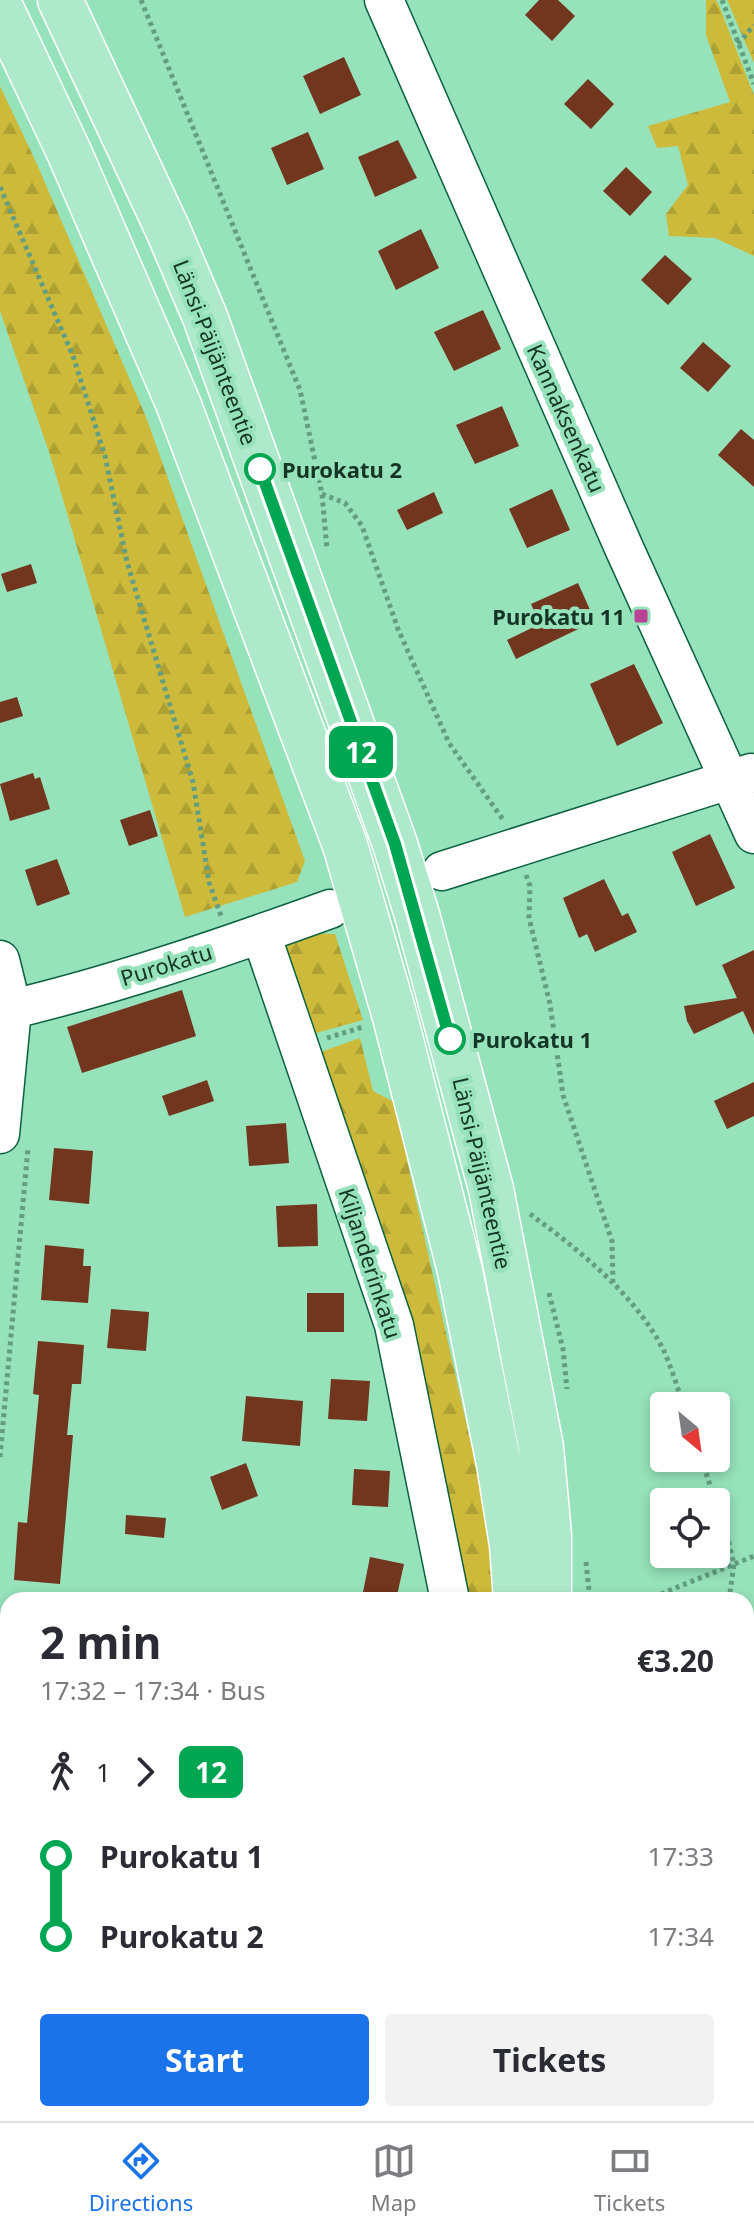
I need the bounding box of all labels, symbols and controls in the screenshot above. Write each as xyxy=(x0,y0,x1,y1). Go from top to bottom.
street label: Länsi-Päijänteentie xyxy=(167,255,265,449)
street label: Kannaksenkatu xyxy=(521,339,613,497)
marker: Purokatu 2 xyxy=(245,454,275,484)
place label: Purokatu 2 xyxy=(282,454,402,484)
place label: Purokatu 11 xyxy=(492,601,625,631)
marker: Purokatu 11 xyxy=(632,607,650,625)
line badge: 12 xyxy=(325,726,397,778)
text: 12 xyxy=(345,733,377,771)
street label: Purokatu xyxy=(116,936,216,992)
marker: Purokatu 1 xyxy=(435,1024,465,1054)
place label: Purokatu 1 xyxy=(472,1024,592,1054)
street label: Länsi-Päijänteentie xyxy=(446,1074,520,1272)
street label: Kiljanderinkatu xyxy=(333,1184,409,1342)
north arrow xyxy=(650,1392,730,1472)
map controls xyxy=(650,1392,730,1568)
button: locate xyxy=(650,1488,730,1568)
text: 2 min xyxy=(40,1612,161,1672)
text: €3.20 xyxy=(637,1640,714,1681)
text: 17:32 – 17:34 · Bus xyxy=(40,1672,265,1708)
icon: walk xyxy=(40,1750,84,1794)
icon: forward xyxy=(123,1750,167,1794)
text: 12 xyxy=(195,1753,227,1791)
text: 1 xyxy=(96,1754,111,1790)
text: Purokatu 1 xyxy=(100,1836,264,1877)
text: 17:33 xyxy=(648,1838,714,1874)
text: Purokatu 2 xyxy=(100,1916,264,1957)
text: 17:34 xyxy=(648,1918,714,1954)
button: Start xyxy=(40,2014,369,2106)
button: Tickets xyxy=(385,2014,714,2106)
tab: Directions xyxy=(89,2139,193,2217)
tab: Map xyxy=(371,2139,417,2217)
tab: Tickets xyxy=(594,2139,665,2217)

